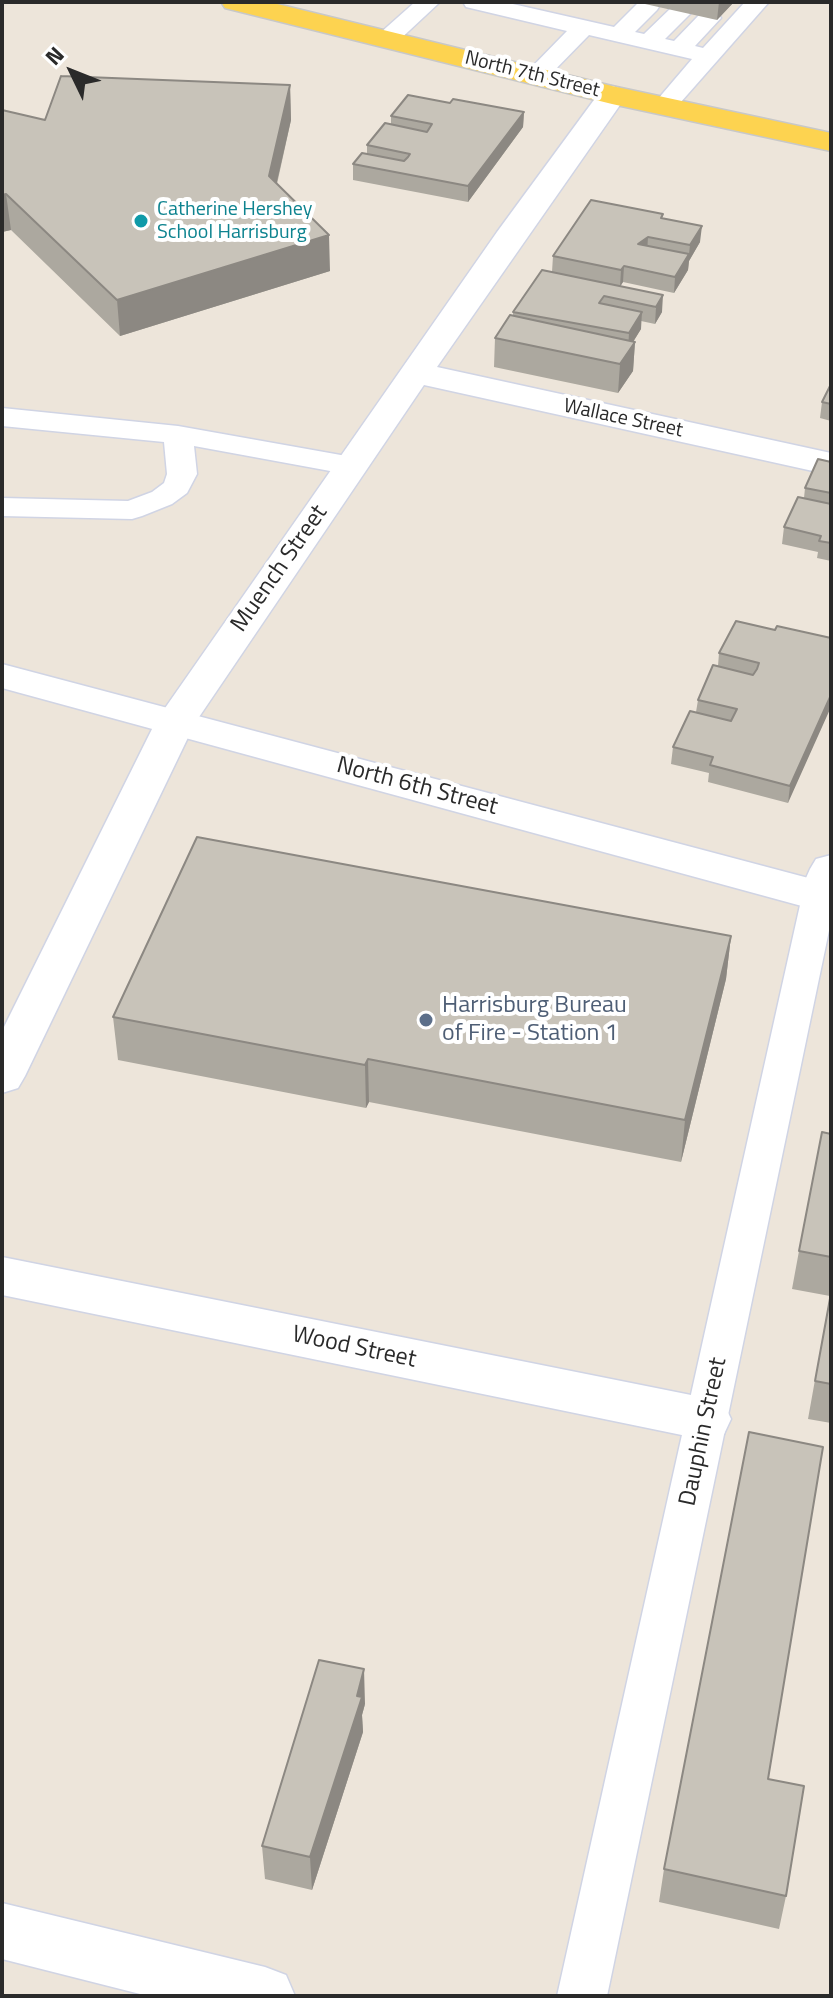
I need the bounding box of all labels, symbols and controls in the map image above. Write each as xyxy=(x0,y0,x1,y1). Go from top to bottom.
north arrow xyxy=(32,32,112,112)
text: N xyxy=(37,38,72,73)
street label: North 7th Street xyxy=(462,47,602,103)
place label: Catherine Hershey School Harrisburg xyxy=(157,198,312,245)
marker: Catherine Hershey School Harrisburg xyxy=(132,212,150,230)
street label: Wallace Street xyxy=(561,395,685,443)
street label: Muench Street xyxy=(226,500,334,638)
street label: North 6th Street xyxy=(333,752,501,822)
place label: Harrisburg Bureau of Fire - Station 1 xyxy=(442,992,627,1048)
marker: Harrisburg Bureau of Fire - Station 1 xyxy=(417,1011,435,1029)
street label: Wood Street xyxy=(289,1321,419,1375)
street label: Dauphin Street xyxy=(674,1355,734,1509)

